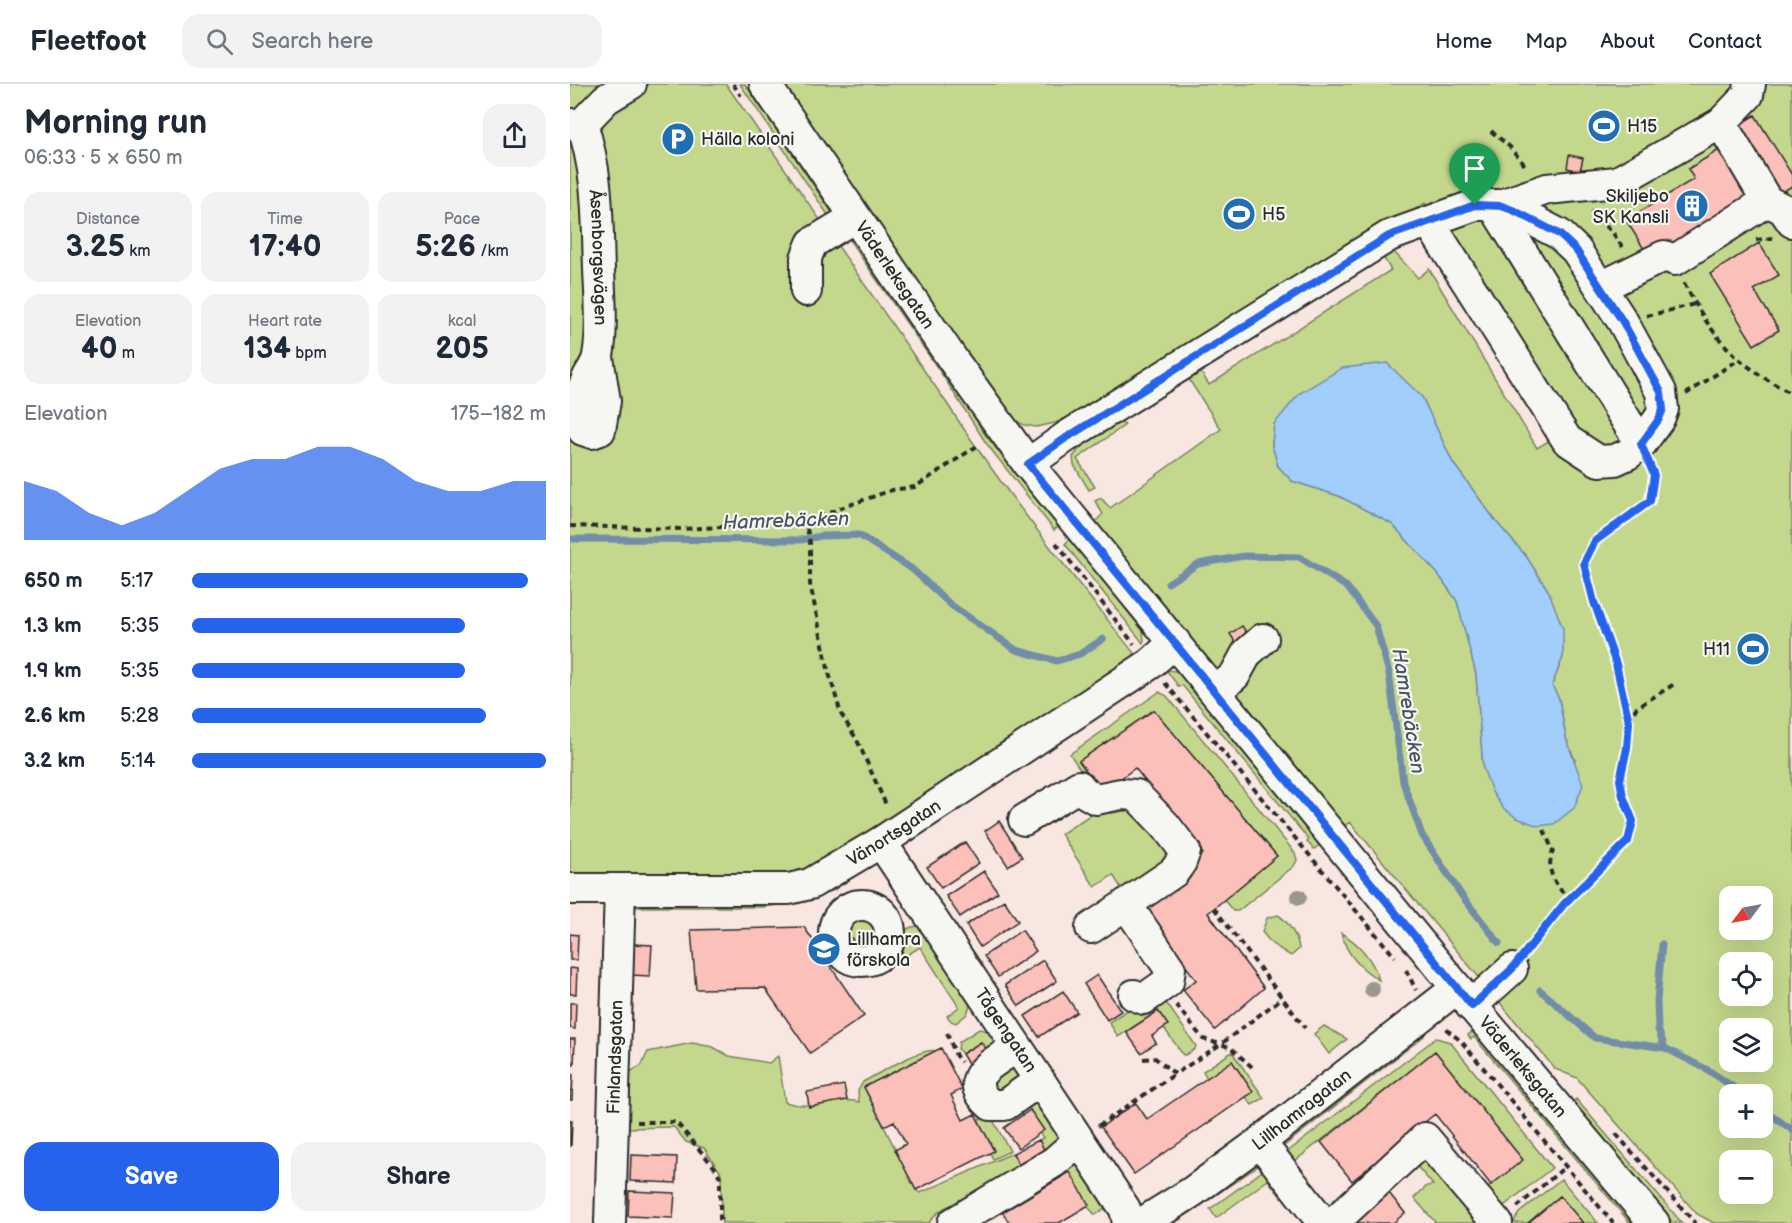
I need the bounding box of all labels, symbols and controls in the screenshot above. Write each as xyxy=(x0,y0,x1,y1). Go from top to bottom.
search box xyxy=(182,14,602,68)
text: Fleetfoot xyxy=(30,25,146,58)
icon: search xyxy=(203,25,236,58)
text: Search here xyxy=(251,28,373,55)
text: Home xyxy=(1435,29,1492,54)
text: Map xyxy=(1525,29,1567,54)
text: About xyxy=(1600,29,1655,54)
text: Contact xyxy=(1688,29,1762,54)
text: Morning run xyxy=(24,103,207,143)
button: share xyxy=(483,104,546,167)
sports icon: H15 xyxy=(1586,108,1622,144)
place label: H15 xyxy=(1627,116,1657,137)
parking icon: Hälla koloni xyxy=(660,121,696,157)
place label: Hälla koloni xyxy=(701,129,795,150)
pin xyxy=(1449,143,1500,205)
text: 06:33 · 5 × 650 m xyxy=(24,146,183,170)
icon: arrive xyxy=(1458,152,1491,185)
place label: Skiljebo SK Kansli xyxy=(1593,186,1669,228)
street label: Åsenborgsvägen xyxy=(585,188,611,325)
building icon: Skiljebo SK Kansli xyxy=(1674,188,1710,224)
sports icon: H5 xyxy=(1221,196,1257,232)
place label: H5 xyxy=(1262,204,1285,225)
text: Distance xyxy=(76,210,140,229)
text: Time xyxy=(267,210,303,229)
text: Pace xyxy=(444,210,480,229)
street label: Väderleksgatan xyxy=(851,217,939,333)
text: 3.25 xyxy=(66,229,125,265)
text: 17:40 xyxy=(249,229,321,265)
text: 5:26 xyxy=(415,229,476,265)
text: km xyxy=(125,242,150,261)
text: /km xyxy=(476,242,509,261)
text: Elevation xyxy=(75,312,141,331)
text: Heart rate xyxy=(248,312,322,331)
text: kcal xyxy=(448,312,476,331)
text: 40 xyxy=(81,331,117,367)
text: 134 xyxy=(243,331,291,367)
text: 205 xyxy=(435,331,489,367)
text: m xyxy=(117,344,135,363)
text: bpm xyxy=(291,344,327,363)
text: Elevation xyxy=(24,402,107,426)
text: 175–182 m xyxy=(451,402,546,426)
water label: Hamrebäcken xyxy=(722,507,850,535)
text: 650 m xyxy=(24,569,83,593)
text: 5:17 xyxy=(120,569,153,593)
text: 1.3 km xyxy=(24,614,81,638)
text: 5:35 xyxy=(120,614,159,638)
sports icon: H11 xyxy=(1735,631,1771,667)
place label: H11 xyxy=(1703,639,1730,660)
water label: Hamrebäcken xyxy=(1386,647,1430,775)
text: 1.9 km xyxy=(24,659,81,683)
text: 5:35 xyxy=(120,659,159,683)
text: 2.6 km xyxy=(24,704,85,728)
text: 5:28 xyxy=(120,704,159,728)
text: 3.2 km xyxy=(24,749,85,773)
text: 5:14 xyxy=(120,749,155,773)
street label: Vänortsgatan xyxy=(843,795,945,870)
north arrow xyxy=(1719,886,1773,940)
map controls xyxy=(1719,886,1773,1204)
place label: Lillhamra förskola xyxy=(847,929,921,971)
school or university icon: Lillhamra förskola xyxy=(806,931,842,967)
button: locate xyxy=(1719,952,1773,1006)
street label: Tågengatan xyxy=(971,984,1042,1076)
street label: Finlandsgatan xyxy=(603,999,627,1115)
street label: Väderleksgatan xyxy=(1474,1012,1571,1122)
button: layers xyxy=(1719,1018,1773,1072)
street label: Lillhamragatan xyxy=(1248,1064,1355,1155)
button: + xyxy=(1719,1084,1773,1138)
button: Save xyxy=(24,1142,279,1211)
button: Share xyxy=(291,1142,546,1211)
button: − xyxy=(1719,1150,1773,1204)

